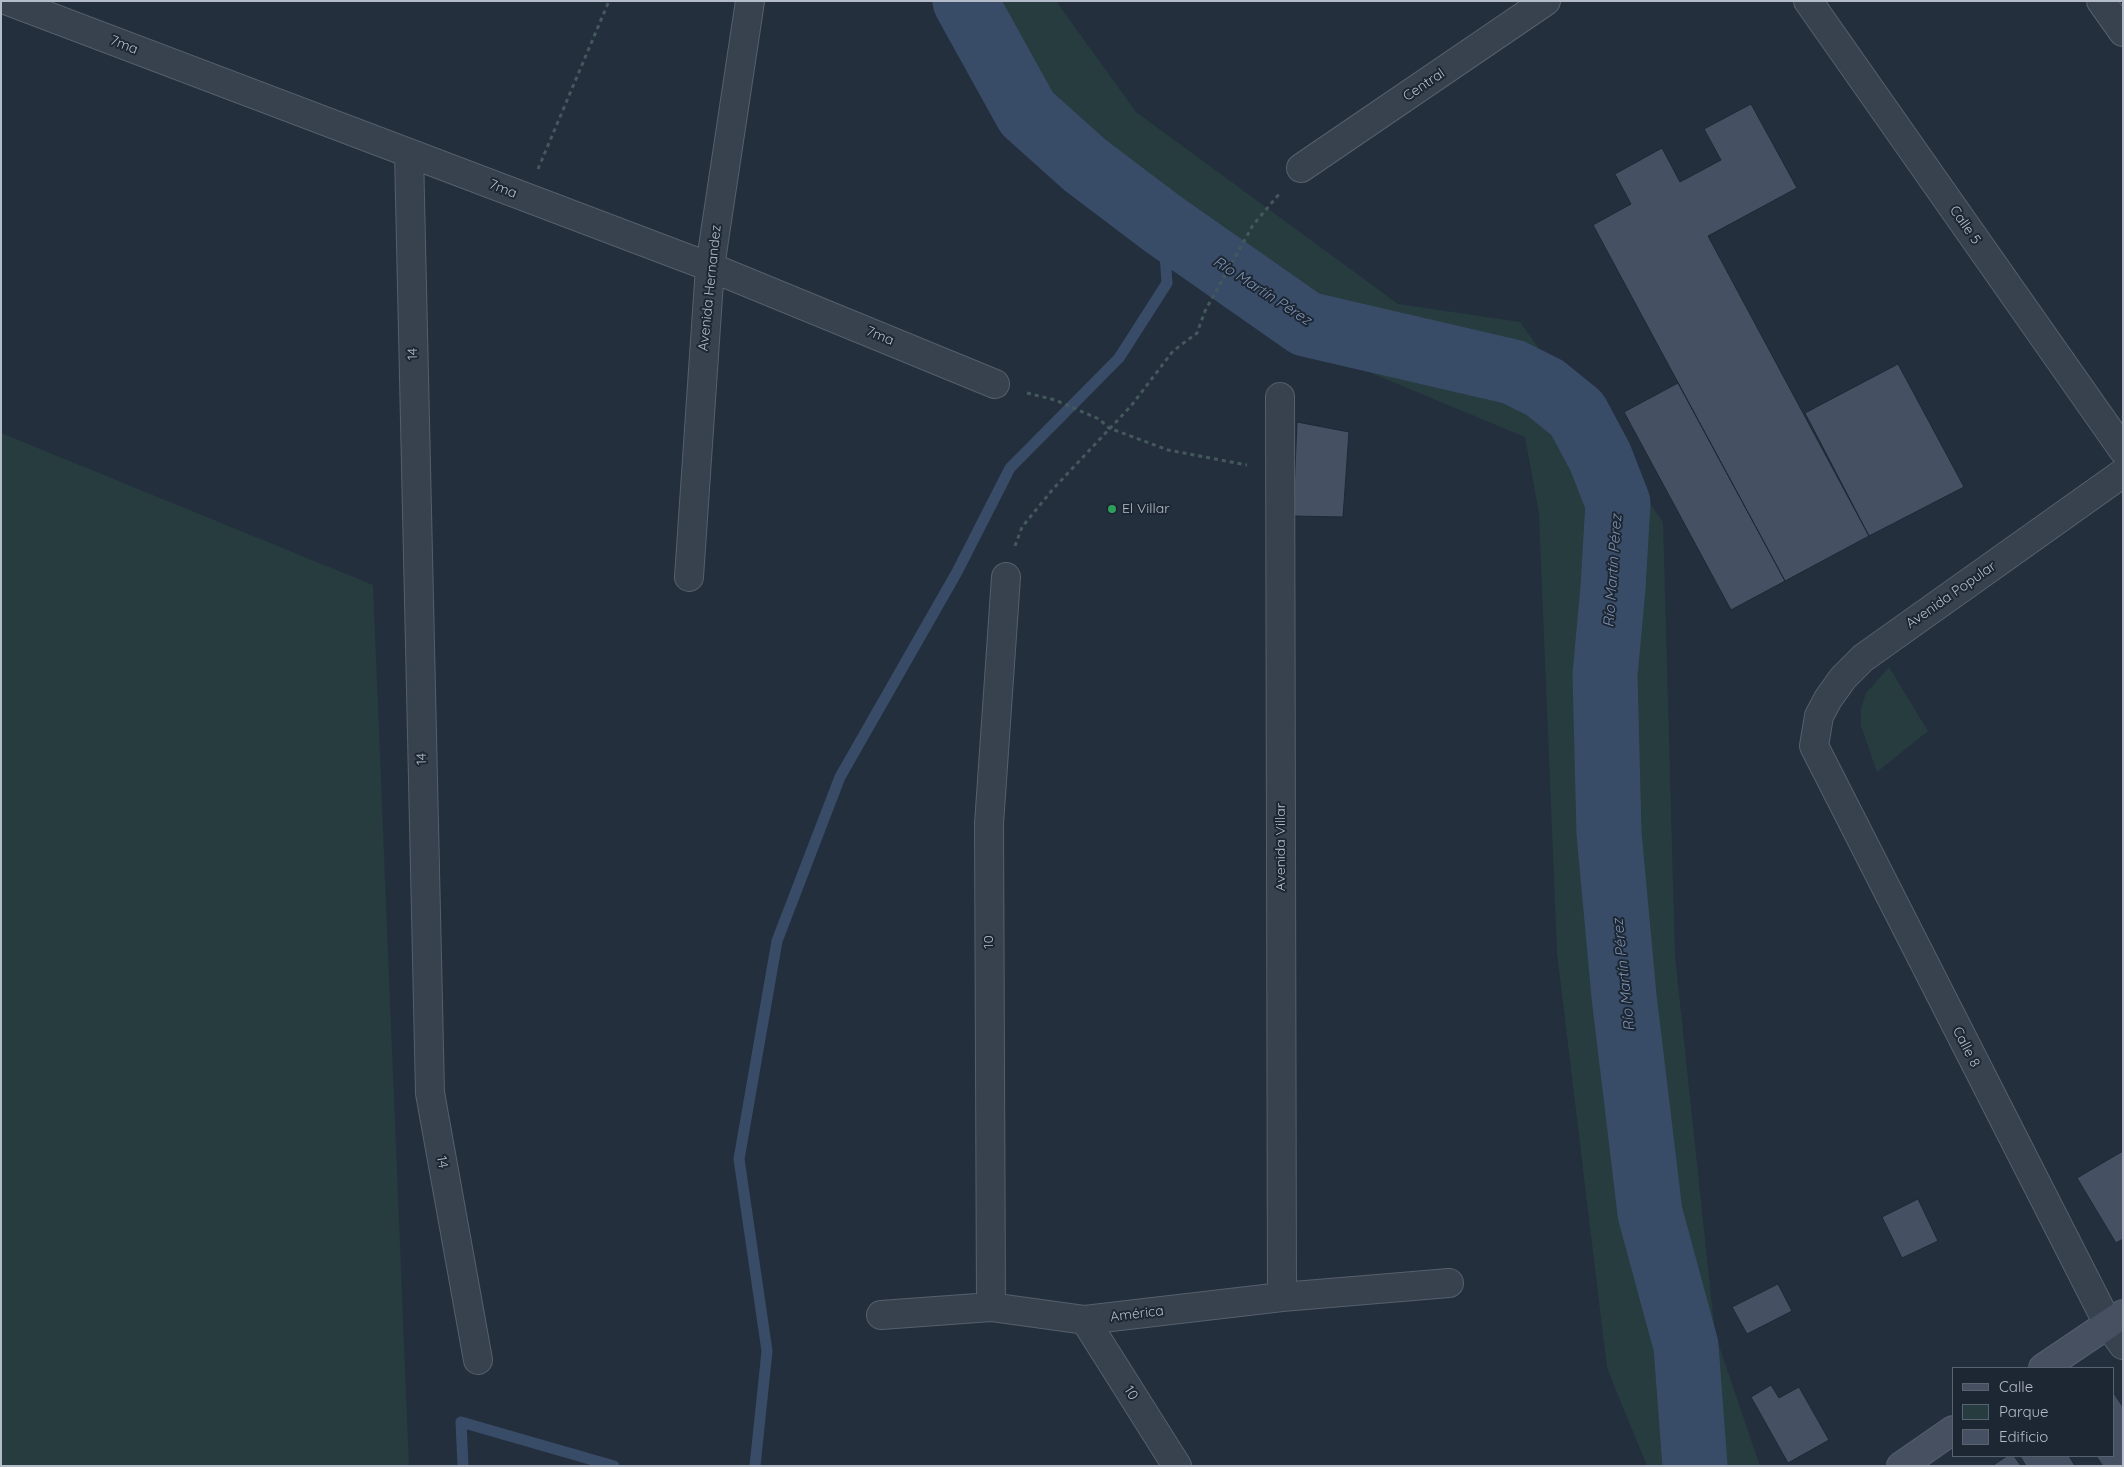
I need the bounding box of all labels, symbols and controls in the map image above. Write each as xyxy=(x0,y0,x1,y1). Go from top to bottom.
street label: 7ma xyxy=(108,32,140,58)
street label: Central xyxy=(1400,65,1448,105)
street label: 7ma xyxy=(487,176,519,202)
street label: Calle 5 xyxy=(1946,202,1984,248)
street label: Avenida Hernandez xyxy=(695,224,725,352)
water label: Río Martín Pérez xyxy=(1210,253,1314,329)
street label: 7ma xyxy=(864,323,896,349)
street label: 14 xyxy=(404,348,422,360)
place label: El Villar xyxy=(1122,501,1170,517)
marker: El Villar xyxy=(1106,503,1118,515)
water label: Río Martín Pérez xyxy=(1600,514,1626,628)
street label: Avenida Popular xyxy=(1903,558,1999,632)
street label: 14 xyxy=(413,753,431,765)
street label: Avenida Villar xyxy=(1273,803,1289,891)
water label: Río Martín Pérez xyxy=(1609,918,1639,1032)
street label: 10 xyxy=(981,935,997,949)
street label: Calle 8 xyxy=(1949,1024,1983,1070)
street label: 14 xyxy=(433,1154,451,1170)
street label: América xyxy=(1109,1302,1165,1326)
legend xyxy=(1952,1367,2114,1457)
text: Calle xyxy=(1999,1377,2033,1396)
street label: 10 xyxy=(1120,1383,1142,1403)
text: Parque xyxy=(1999,1402,2049,1421)
text: Edificio xyxy=(1999,1427,2048,1446)

